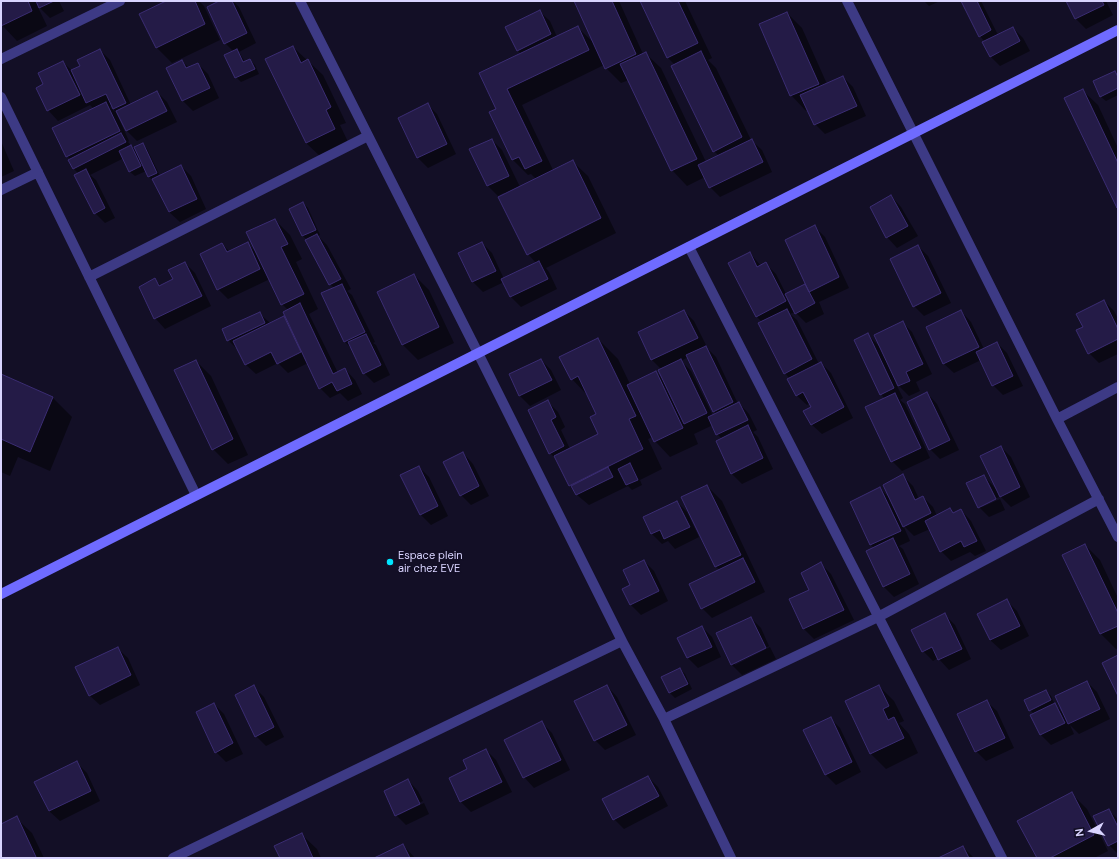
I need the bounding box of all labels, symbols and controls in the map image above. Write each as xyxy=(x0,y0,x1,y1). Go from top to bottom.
place label: Espace plein air chez EVE xyxy=(398,549,463,575)
marker: Espace plein air chez EVE xyxy=(385,557,395,567)
north arrow xyxy=(1071,811,1111,851)
text: N xyxy=(1072,828,1087,838)

